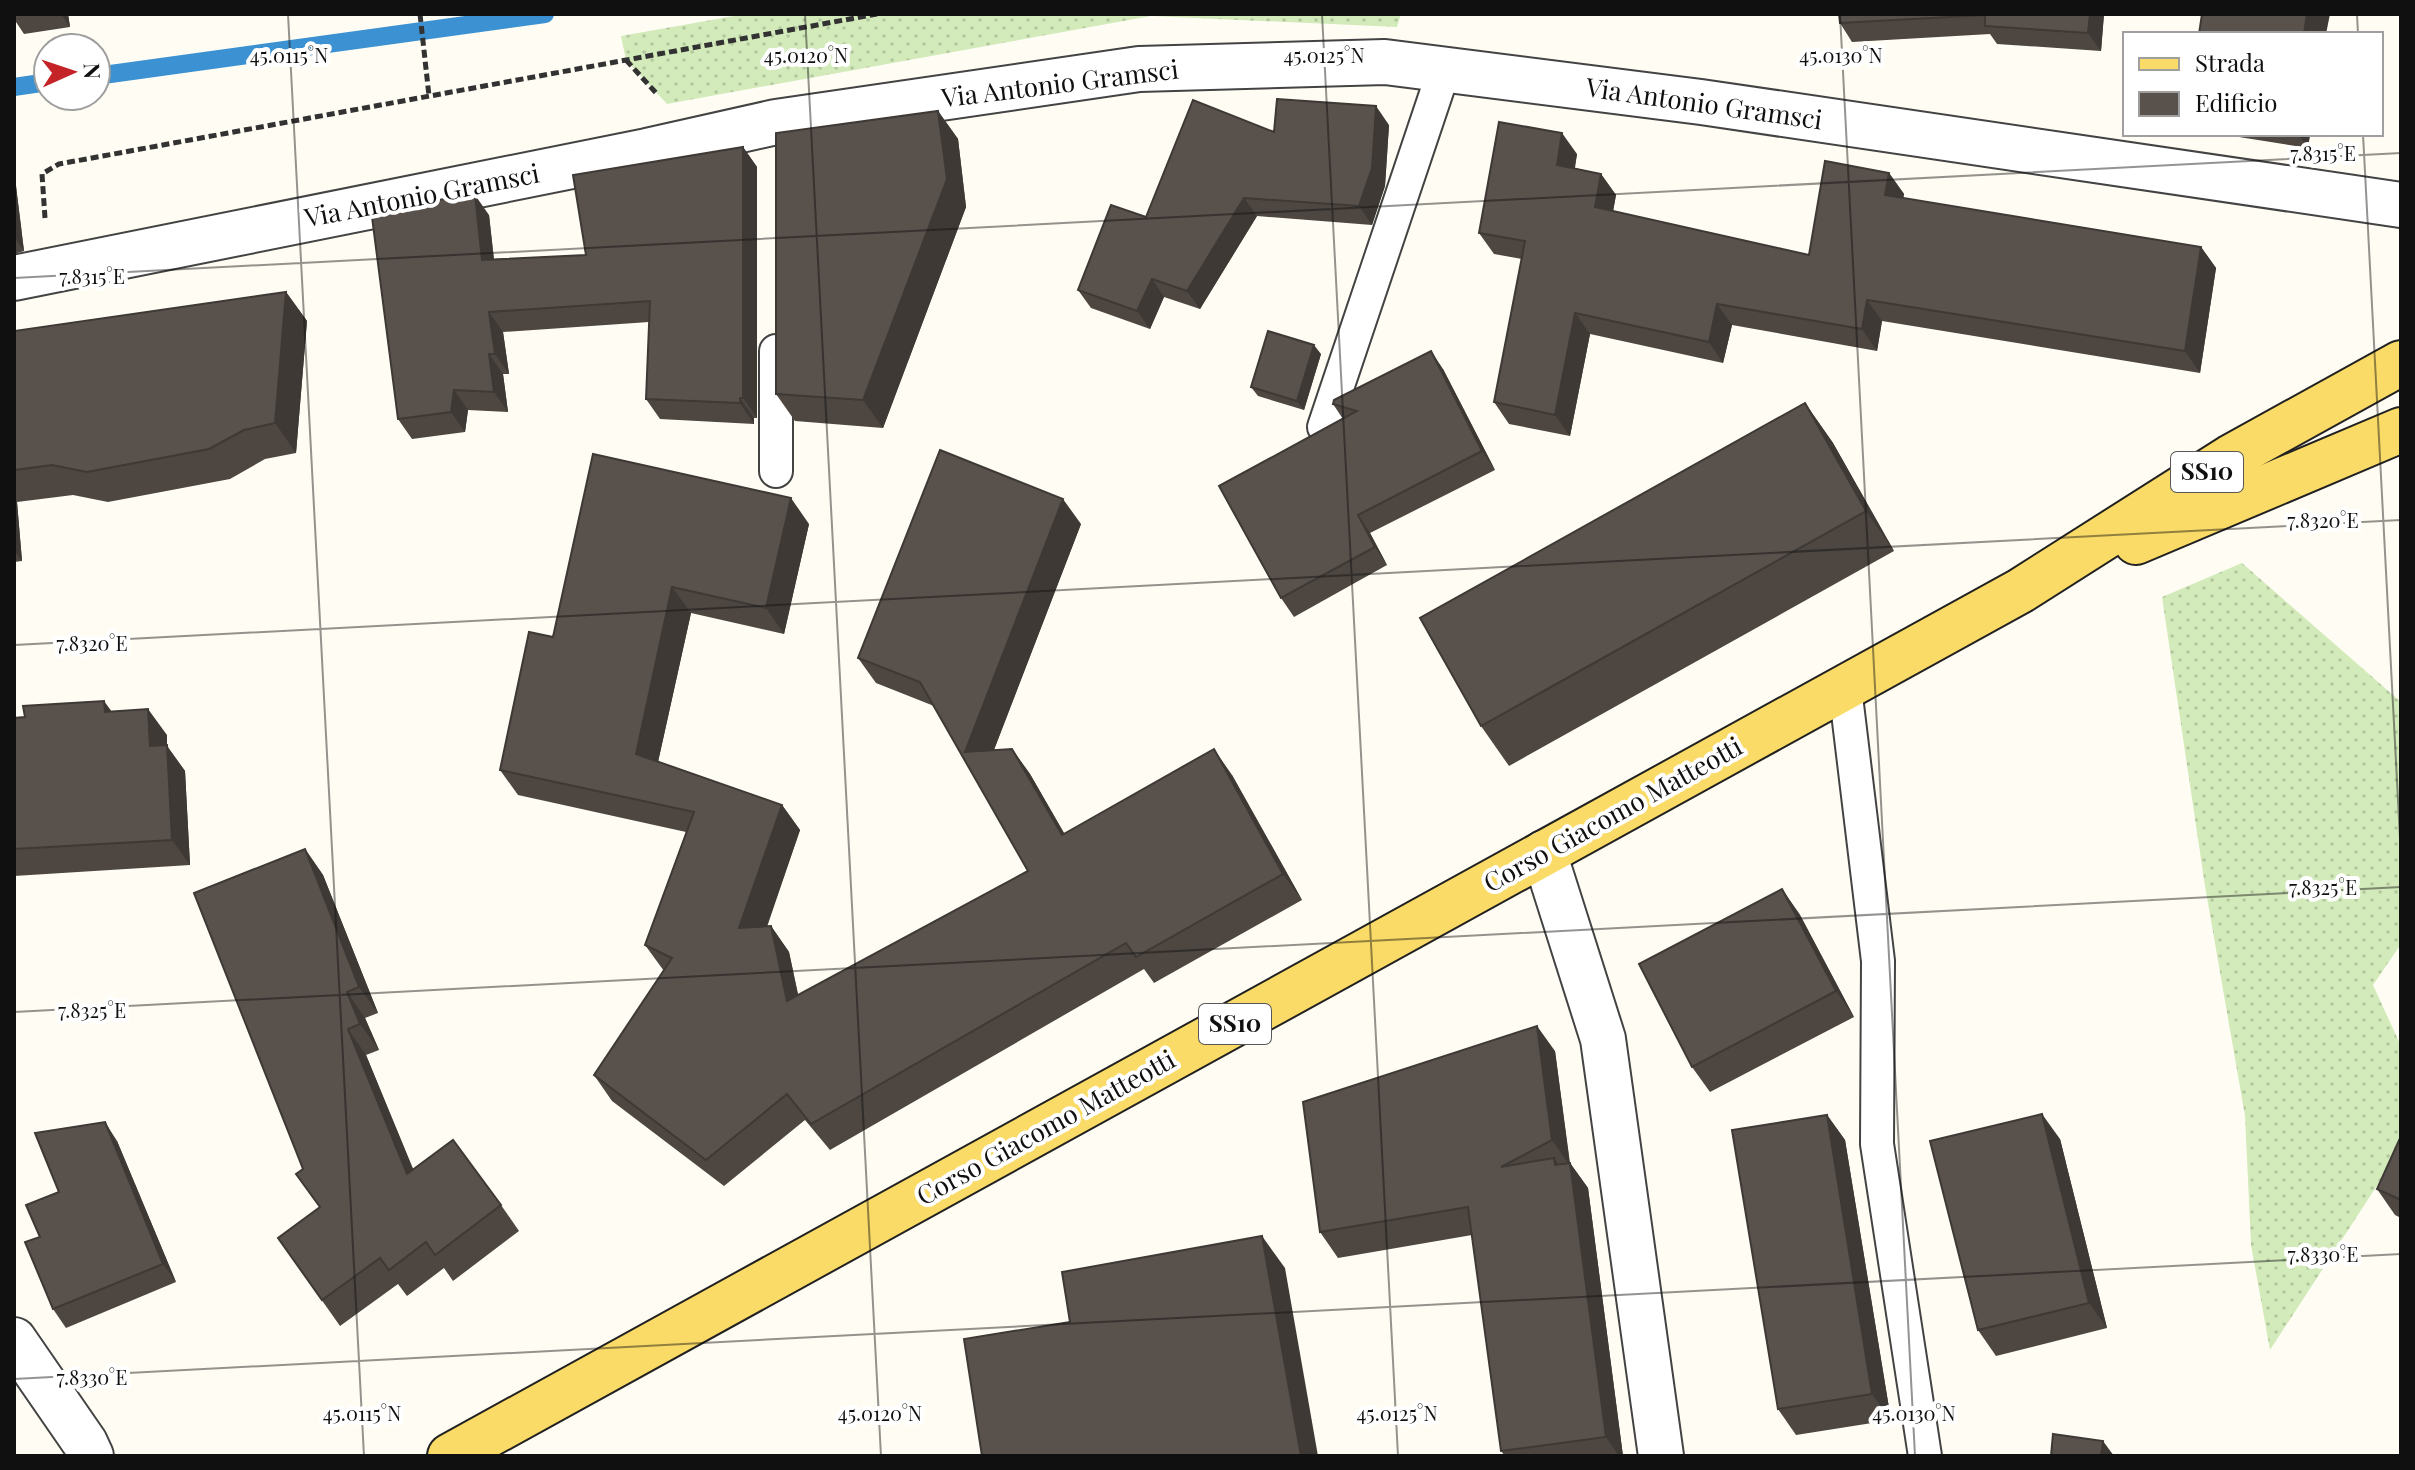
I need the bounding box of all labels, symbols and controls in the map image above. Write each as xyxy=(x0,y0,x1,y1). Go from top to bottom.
north arrow xyxy=(32,32,112,112)
legend xyxy=(2123,32,2383,136)
text: 45.0115°N xyxy=(250,41,328,68)
text: 45.0120°N xyxy=(764,41,848,68)
text: 45.0125°N xyxy=(1283,41,1365,68)
text: 45.0130°N xyxy=(1799,41,1883,68)
text: Strada xyxy=(2195,46,2265,78)
street label: Via Antonio Gramsci xyxy=(938,51,1181,115)
text: N xyxy=(78,62,108,80)
street label: Via Antonio Gramsci xyxy=(1583,68,1825,136)
text: Edificio xyxy=(2195,86,2277,118)
text: 7.8315°E xyxy=(2290,139,2356,166)
street label: Via Antonio Gramsci xyxy=(300,155,542,235)
text: 7.8315°E xyxy=(59,262,125,289)
road number: SS10 xyxy=(2171,452,2243,492)
text: 7.8320°E xyxy=(2287,506,2359,533)
text: 7.8320°E xyxy=(56,629,128,656)
street label: Corso Giacomo Matteotti xyxy=(1477,728,1748,899)
text: 7.8325°E xyxy=(2289,873,2357,900)
text: 7.8325°E xyxy=(58,996,126,1023)
road number: SS10 xyxy=(1199,1004,1271,1044)
street label: Corso Giacomo Matteotti xyxy=(910,1041,1181,1212)
text: 7.8330°E xyxy=(2288,1240,2358,1267)
text: 7.8330°E xyxy=(57,1363,127,1390)
text: 45.0115°N xyxy=(323,1399,401,1426)
text: 45.0120°N xyxy=(838,1399,922,1426)
text: 45.0125°N xyxy=(1356,1399,1438,1426)
text: 45.0130°N xyxy=(1872,1399,1956,1426)

